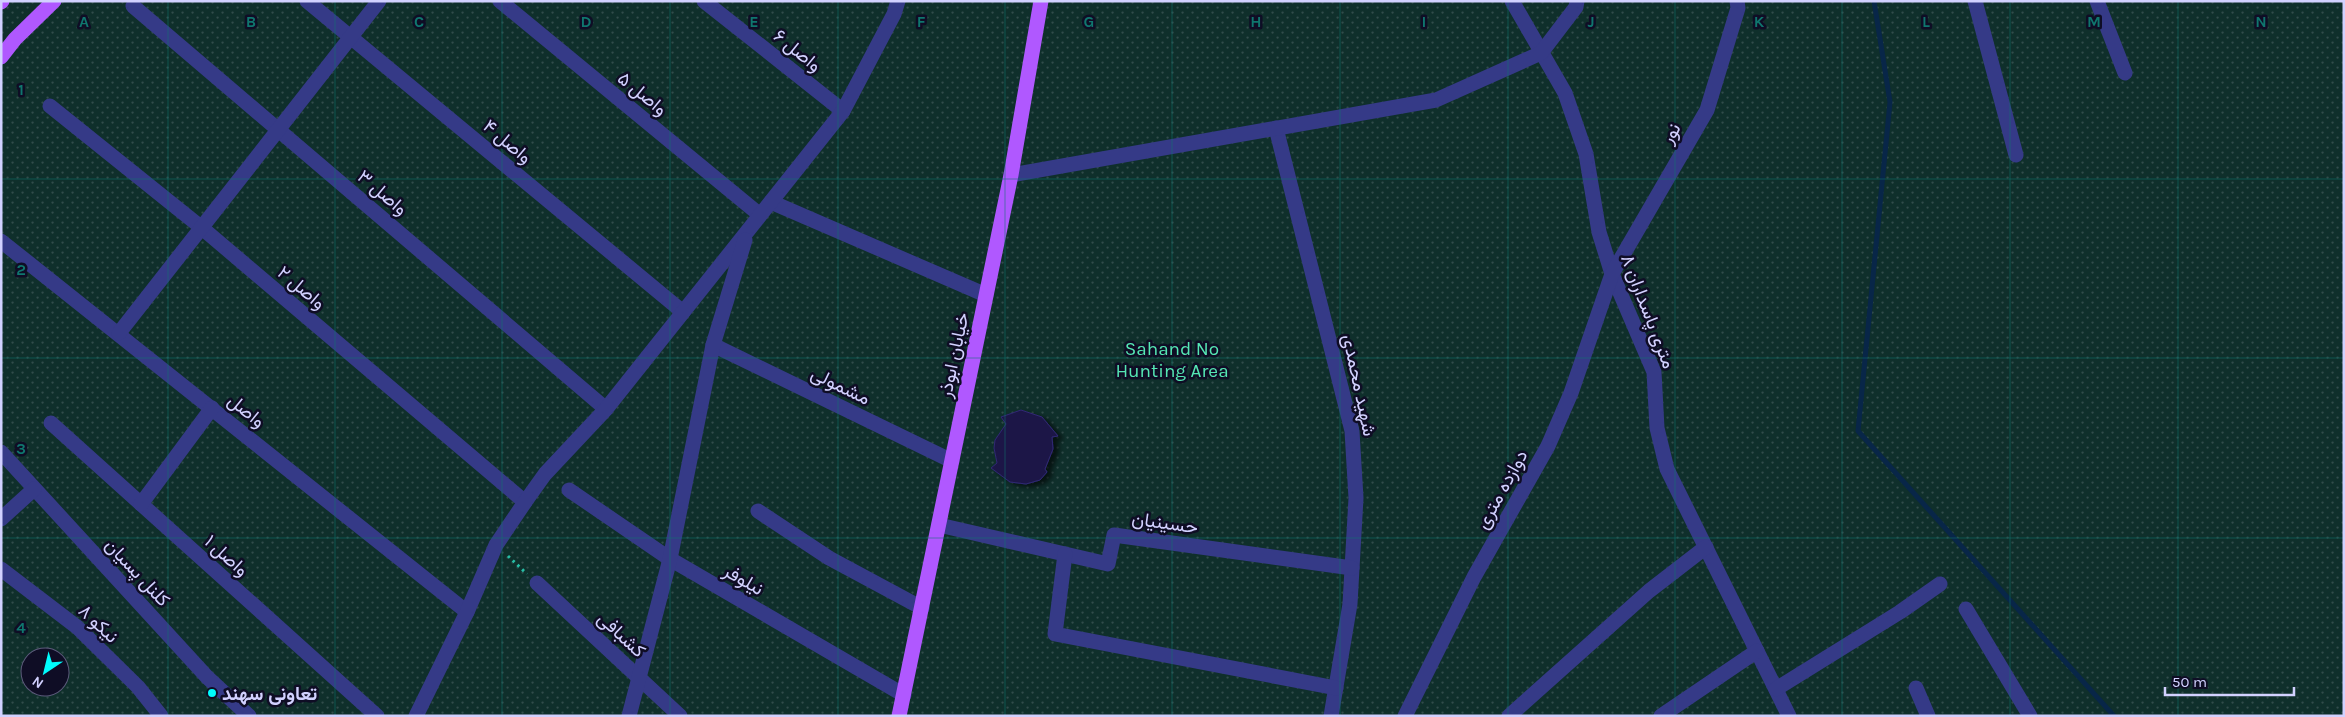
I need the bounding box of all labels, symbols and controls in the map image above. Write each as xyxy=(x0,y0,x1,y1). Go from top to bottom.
text: A xyxy=(79,12,89,31)
text: B xyxy=(246,12,256,31)
text: C xyxy=(414,12,424,31)
text: D xyxy=(581,12,592,31)
text: E xyxy=(749,12,759,31)
text: F xyxy=(917,12,926,31)
text: G xyxy=(1084,12,1094,31)
text: H xyxy=(1250,12,1262,31)
text: I xyxy=(1422,12,1426,31)
text: J xyxy=(1587,12,1595,31)
text: K xyxy=(1754,12,1765,31)
text: L xyxy=(1922,12,1930,31)
text: M xyxy=(2087,12,2101,31)
text: N xyxy=(2255,12,2267,31)
street label: واصل ۶ xyxy=(769,25,826,77)
street label: واصل ۵ xyxy=(613,67,672,120)
text: 1 xyxy=(18,80,24,99)
street label: واصل ۴ xyxy=(479,115,536,168)
street label: نور xyxy=(1656,119,1685,149)
street label: واصل ۳ xyxy=(353,166,412,220)
street label: ۸ متری پاسداران xyxy=(1614,251,1680,372)
text: 2 xyxy=(16,260,26,279)
street label: واصل ۲ xyxy=(273,261,330,314)
street label: خیابان ابوذر xyxy=(934,311,974,401)
street label: شهید محمدی xyxy=(1338,332,1381,438)
park label: Sahand No Hunting Area xyxy=(1115,338,1229,382)
street label: مشمولی xyxy=(807,362,874,410)
street label: واصل xyxy=(223,389,269,432)
text: 3 xyxy=(16,439,26,458)
street label: دوازده متری xyxy=(1471,446,1533,533)
street label: حسینیان xyxy=(1130,507,1199,539)
street label: واصل ۱ xyxy=(200,530,253,581)
street label: کلنل پسیان xyxy=(99,534,174,613)
street label: نیلوفر xyxy=(719,559,768,600)
street label: نیکو ۸ xyxy=(74,600,123,648)
street label: کشبافی xyxy=(593,607,650,662)
text: 4 xyxy=(16,618,26,637)
north arrow xyxy=(20,647,70,697)
scale bar xyxy=(2165,664,2294,696)
text: N xyxy=(29,672,47,692)
text: 50 m xyxy=(2172,673,2207,691)
place label: تعاونی سهند xyxy=(222,683,317,706)
marker: تعاونی سهند xyxy=(206,687,218,699)

